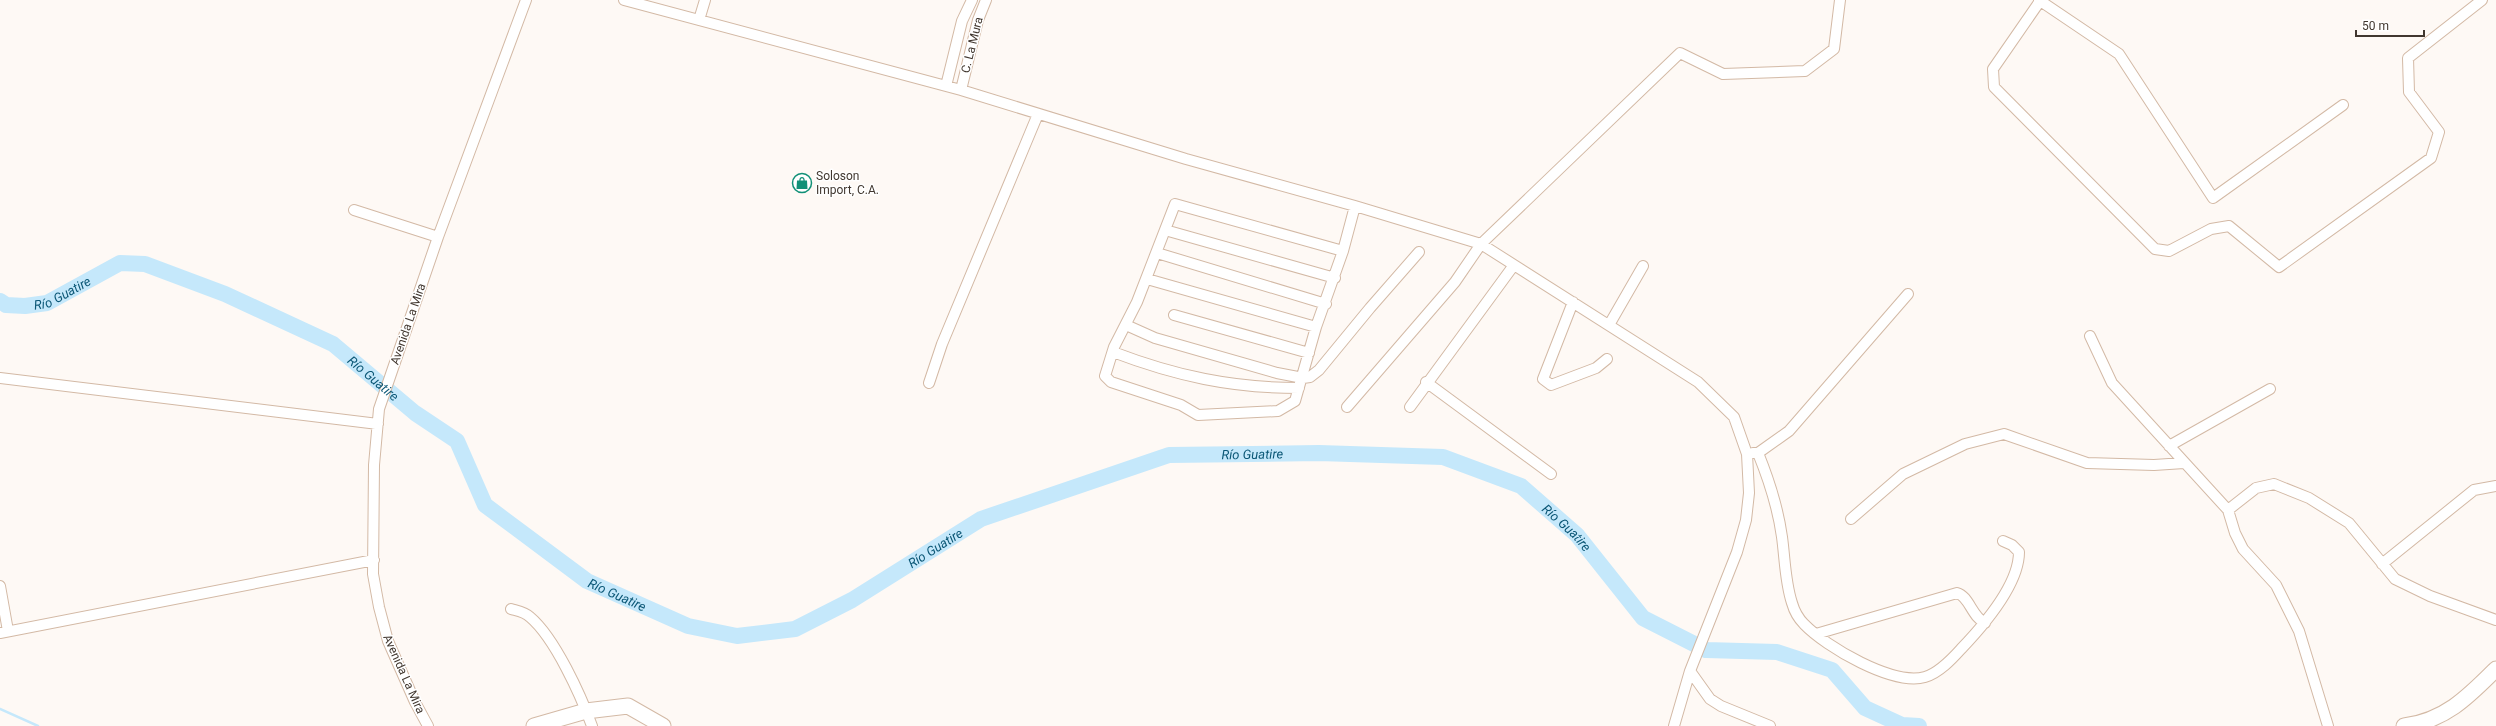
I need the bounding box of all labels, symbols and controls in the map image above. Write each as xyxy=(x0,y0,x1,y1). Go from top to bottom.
scale bar xyxy=(2356,12,2424,38)
street label: C. La Mura xyxy=(958,15,986,75)
text: 50 m xyxy=(2362,19,2389,33)
place label: Soloson Import, C.A. xyxy=(816,169,879,197)
shop icon: Soloson Import, C.A. xyxy=(791,172,813,194)
water label: Río Guatire xyxy=(33,273,94,313)
street label: Avenida La Mira xyxy=(388,281,428,367)
water label: Río Guatire xyxy=(345,353,402,404)
water label: Río Guatire xyxy=(1221,446,1284,462)
water label: Río Guatire xyxy=(1539,501,1594,555)
water label: Río Guatire xyxy=(905,525,966,571)
water label: Río Guatire xyxy=(586,576,649,614)
street label: Avenida La Mira xyxy=(380,632,428,716)

